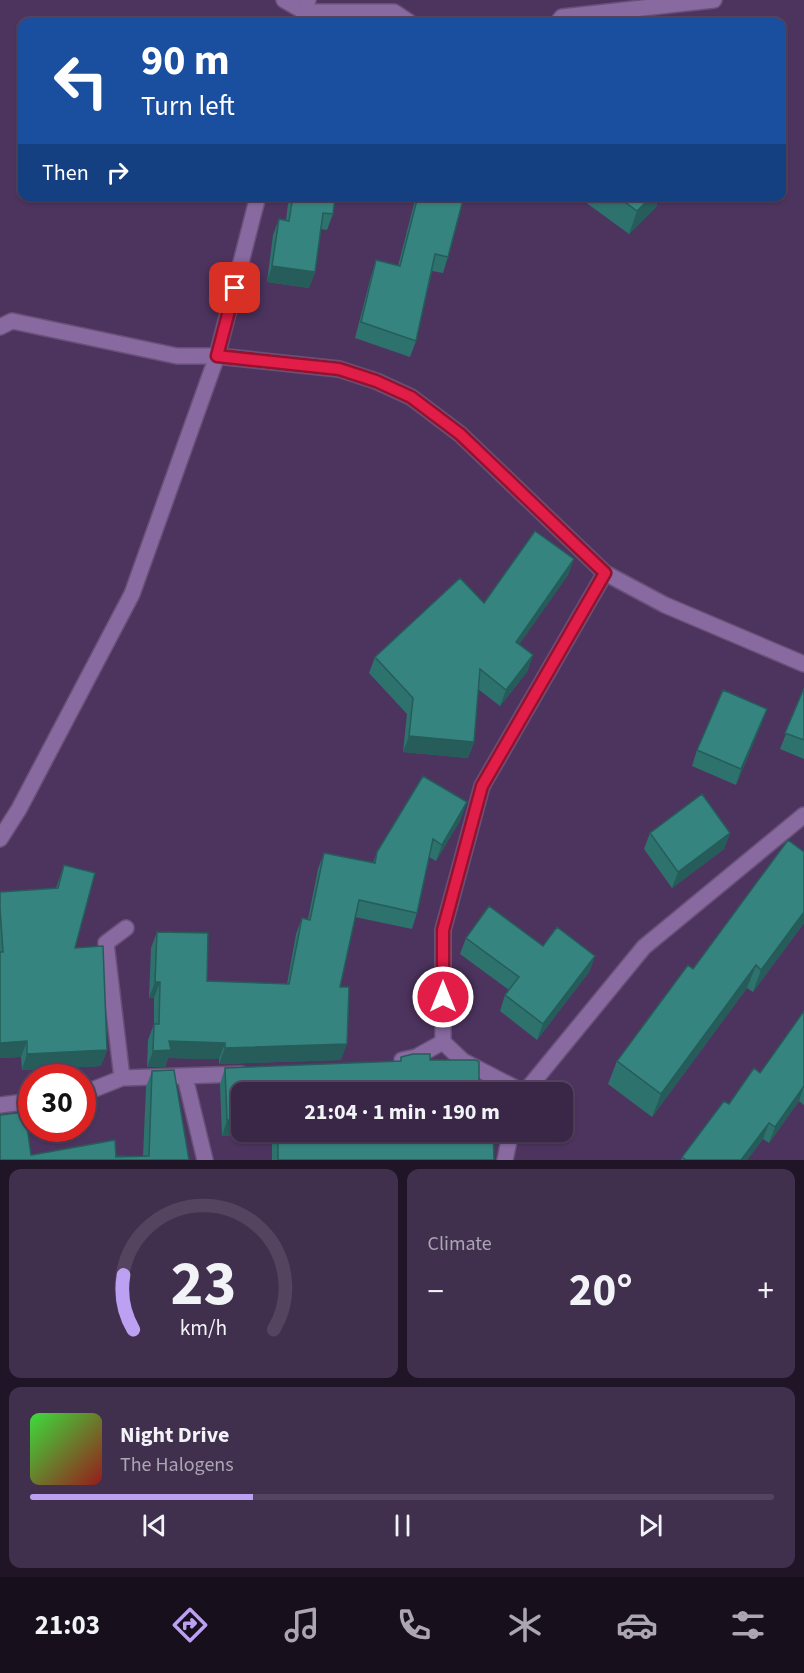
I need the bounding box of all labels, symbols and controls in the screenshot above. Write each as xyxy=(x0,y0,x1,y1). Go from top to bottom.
text: 90 m xyxy=(141,31,230,91)
icon: left xyxy=(42,42,120,120)
text: Turn left xyxy=(141,87,235,126)
icon: right xyxy=(101,156,134,189)
text: Then xyxy=(42,157,89,189)
pin xyxy=(209,262,260,313)
icon: arrive xyxy=(218,271,251,304)
position arrow xyxy=(411,965,475,1029)
speed limit sign: 30 xyxy=(18,1064,96,1142)
text: 21:04 · 1 min · 190 m xyxy=(304,1096,500,1128)
text: Climate xyxy=(428,1230,492,1258)
text: 23 xyxy=(170,1240,236,1329)
text: 20° xyxy=(569,1259,633,1323)
text: − xyxy=(428,1268,444,1315)
text: + xyxy=(758,1268,774,1315)
text: km/h xyxy=(179,1314,227,1345)
text: Night Drive xyxy=(120,1419,229,1451)
text: The Halogens xyxy=(120,1451,234,1479)
icon: previous xyxy=(138,1509,171,1542)
icon: pause xyxy=(386,1509,419,1542)
icon: next xyxy=(634,1509,667,1542)
icon: directions xyxy=(169,1604,211,1646)
icon: music xyxy=(281,1604,323,1646)
icon: phone xyxy=(393,1604,435,1646)
icon: climate xyxy=(504,1604,546,1646)
icon: car xyxy=(616,1604,658,1646)
icon: filters xyxy=(727,1604,769,1646)
text: 21:03 xyxy=(35,1606,100,1645)

